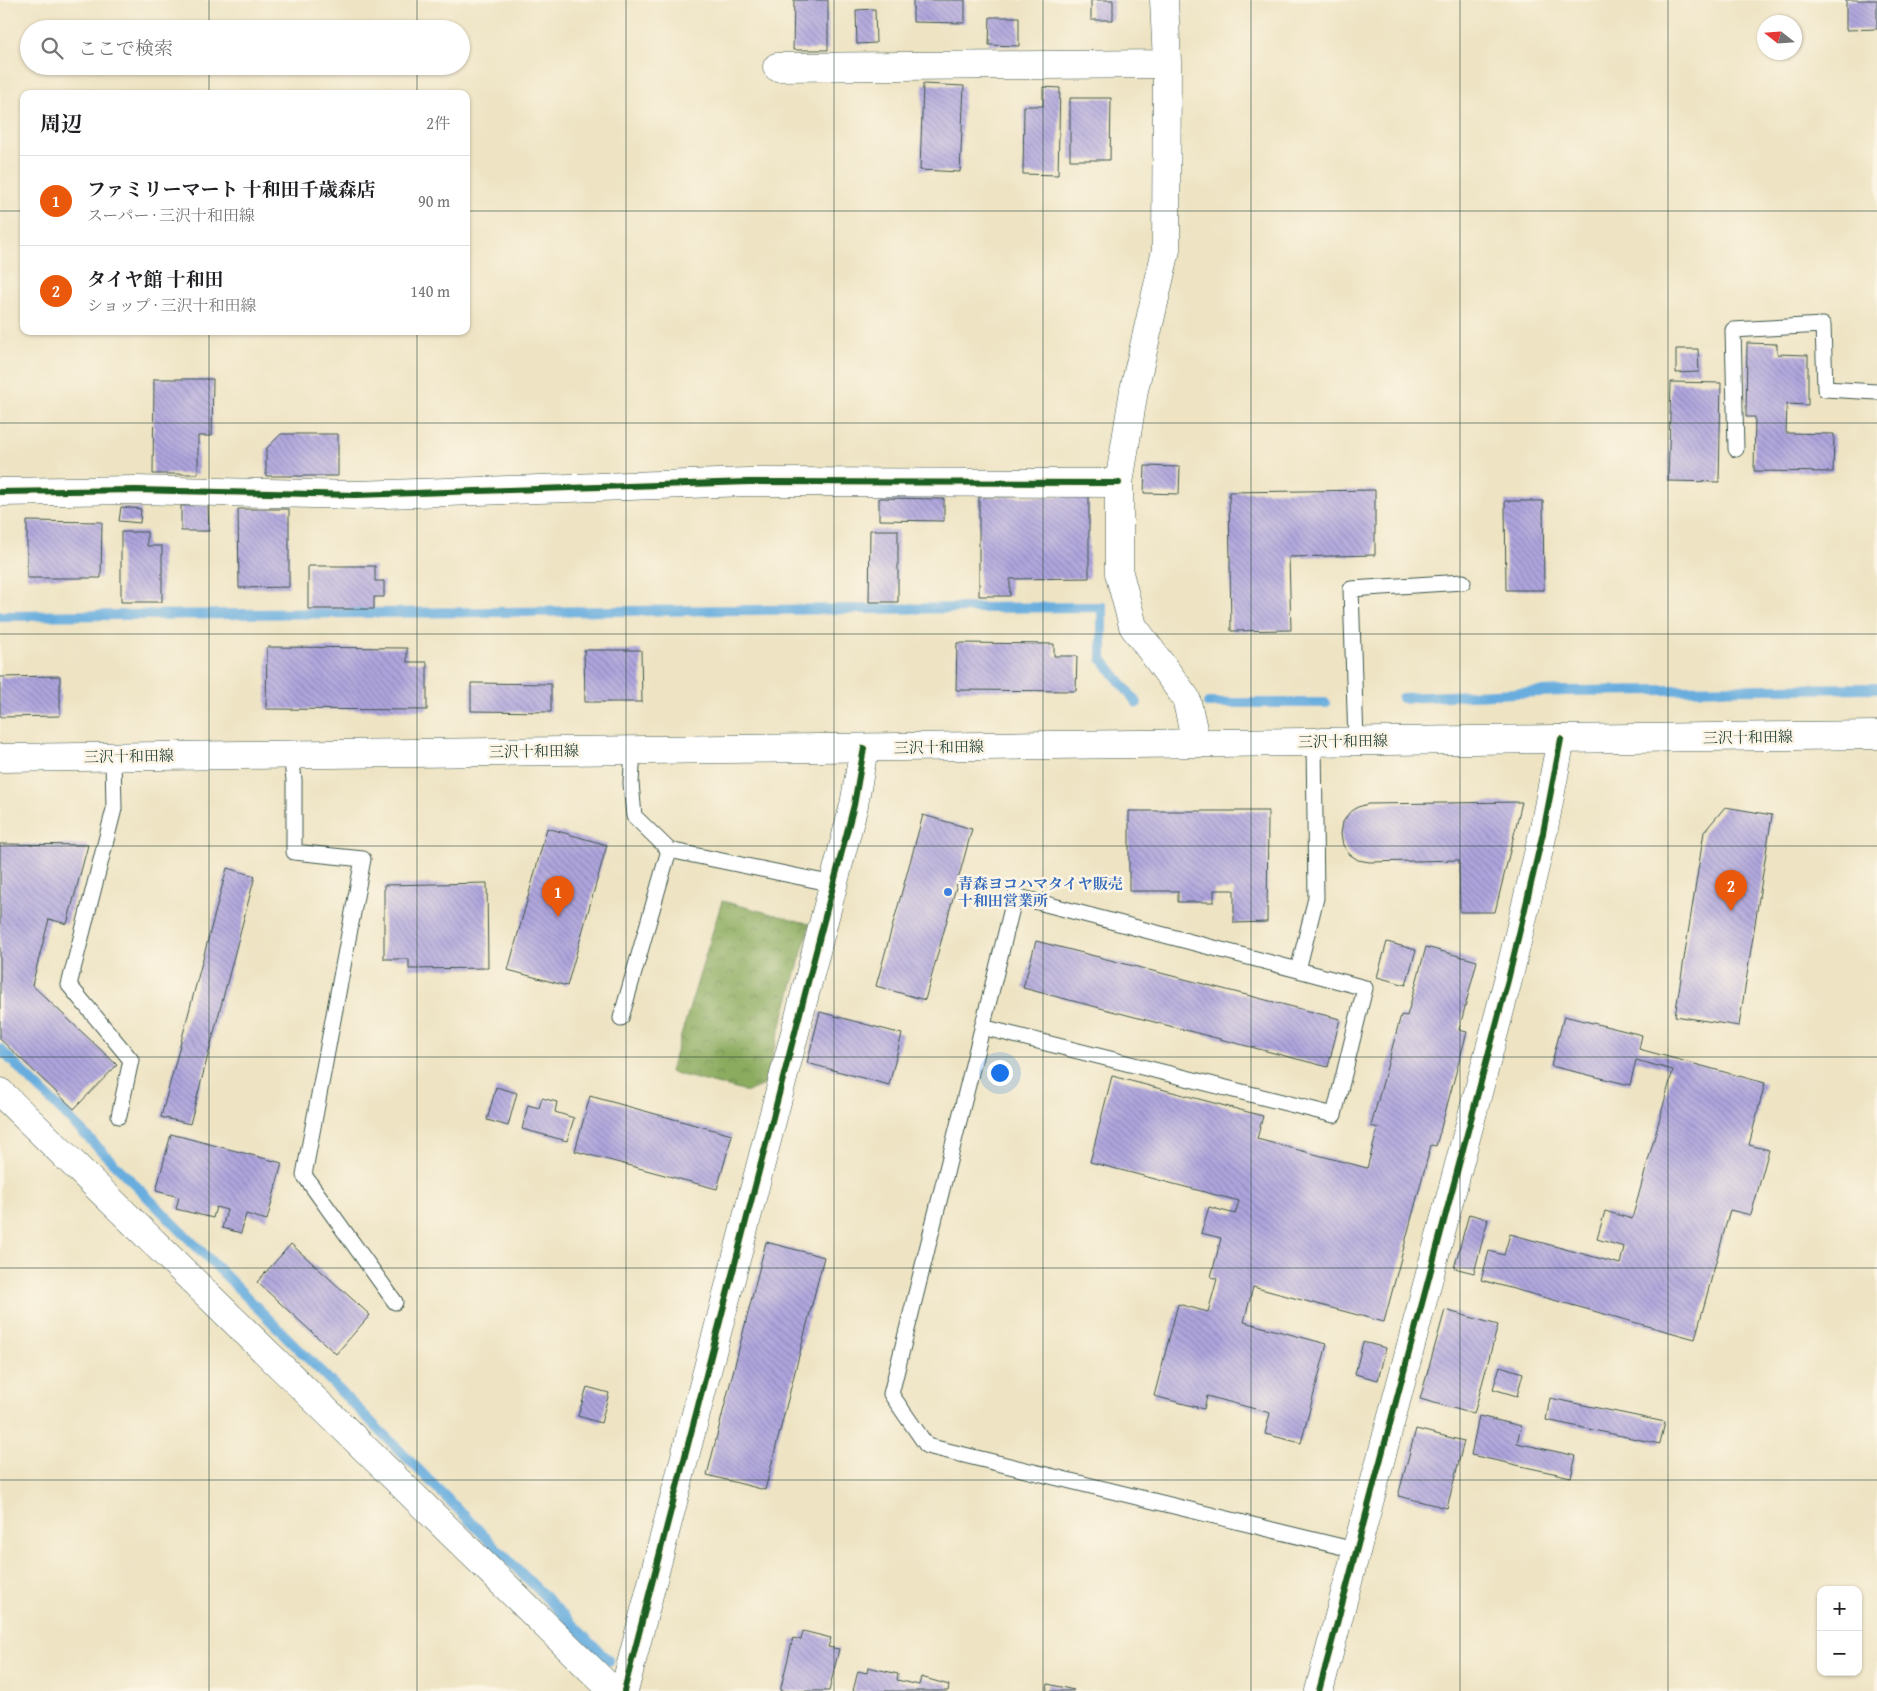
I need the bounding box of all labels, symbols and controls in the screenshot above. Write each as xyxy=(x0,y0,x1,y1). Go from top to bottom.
north arrow xyxy=(1757,15,1802,60)
search box xyxy=(20,20,470,75)
icon: search xyxy=(38,34,66,62)
text: ここで検索 xyxy=(78,34,173,62)
text: 周辺 xyxy=(40,108,82,139)
text: 2件 xyxy=(426,111,450,135)
text: ファミリーマート 十和田千歳森店 xyxy=(87,175,376,203)
text: 1 xyxy=(52,189,60,213)
text: 90 m xyxy=(418,189,450,213)
text: スーパー · 三沢十和田線 xyxy=(87,203,255,227)
text: タイヤ館 十和田 xyxy=(87,265,224,293)
text: 2 xyxy=(52,279,60,303)
text: 140 m xyxy=(410,279,450,303)
text: ショップ · 三沢十和田線 xyxy=(87,293,256,317)
street label: 三沢十和田線 xyxy=(1703,726,1793,748)
street label: 三沢十和田線 xyxy=(1298,730,1388,752)
street label: 三沢十和田線 xyxy=(894,736,984,758)
street label: 三沢十和田線 xyxy=(489,740,579,762)
street label: 三沢十和田線 xyxy=(84,745,174,767)
pin: 2 xyxy=(1715,870,1747,911)
place label: 青森ヨコハマタイヤ販売 十和田営業所 xyxy=(958,873,1123,911)
pin: 1 xyxy=(542,876,574,917)
marker: 青森ヨコハマタイヤ販売 十和田営業所 xyxy=(942,886,954,898)
your location xyxy=(987,1060,1013,1086)
map controls xyxy=(1817,1586,1862,1676)
button: + xyxy=(1817,1586,1862,1631)
button: − xyxy=(1817,1631,1862,1676)

